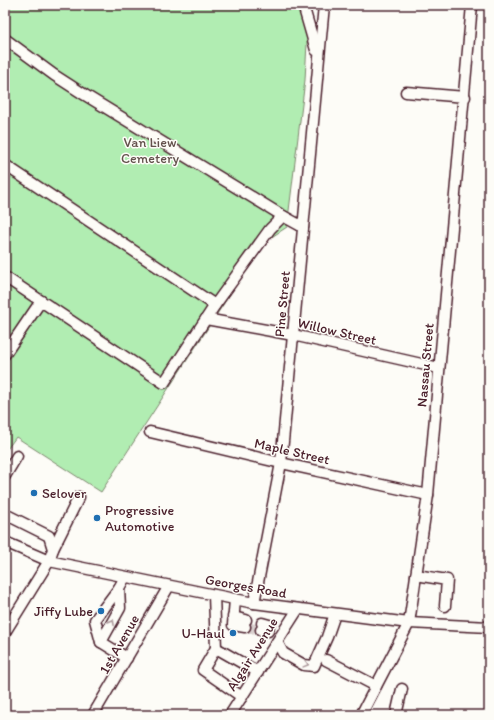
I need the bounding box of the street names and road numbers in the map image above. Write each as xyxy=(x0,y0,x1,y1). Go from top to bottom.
street label: Pine Street xyxy=(271,270,294,338)
street label: Willow Street xyxy=(296,314,378,349)
street label: Nassau Street xyxy=(413,322,438,408)
street label: Maple Street xyxy=(253,435,331,468)
street label: Georges Road xyxy=(204,571,288,602)
street label: 1st Avenue xyxy=(96,611,143,677)
street label: Algair Avenue xyxy=(223,614,282,694)

